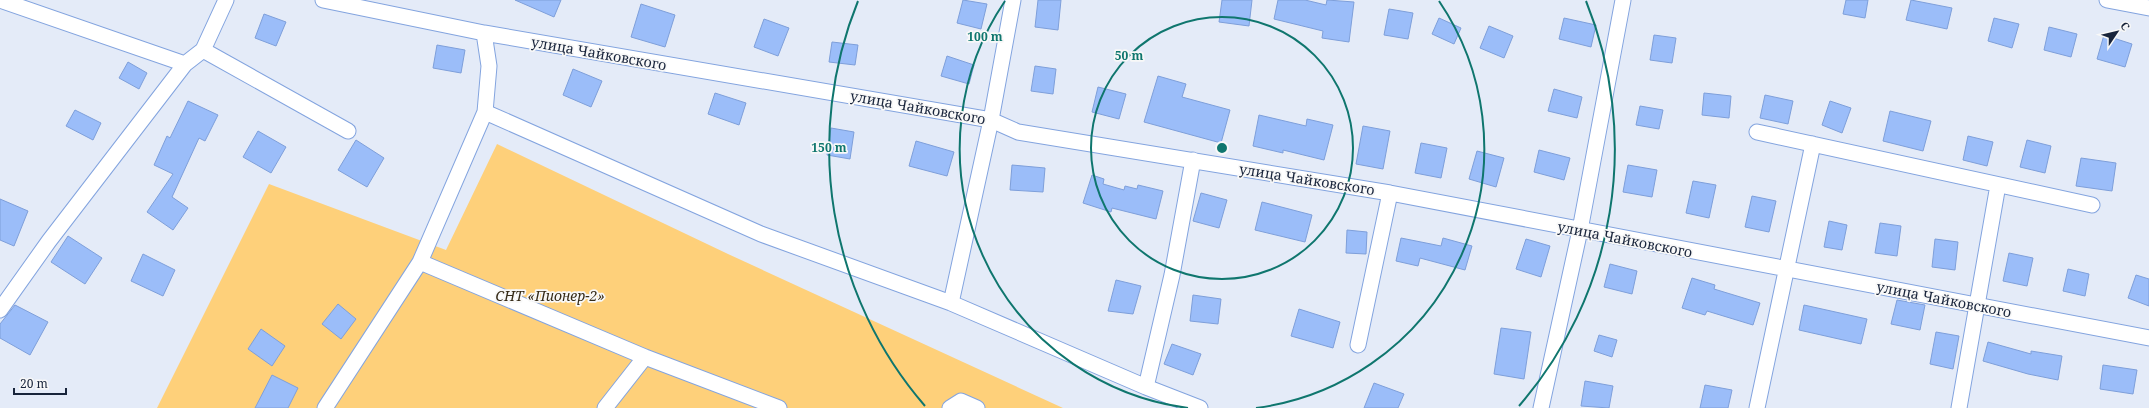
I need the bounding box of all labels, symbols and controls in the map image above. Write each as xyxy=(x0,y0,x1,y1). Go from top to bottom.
north arrow xyxy=(2097,12,2137,52)
text: С xyxy=(2117,19,2134,33)
text: 100 m xyxy=(967,28,1003,45)
street label: улица Чайковского xyxy=(530,32,668,74)
text: 50 m xyxy=(1115,47,1143,64)
street label: улица Чайковского xyxy=(849,86,987,128)
text: 150 m xyxy=(811,139,847,156)
centre of rings xyxy=(1215,141,1229,155)
street label: улица Чайковского xyxy=(1238,159,1376,199)
street label: улица Чайковского xyxy=(1556,217,1694,261)
street label: улица Чайковского xyxy=(1875,277,2013,321)
park label: СНТ «Пионер-2» xyxy=(495,286,605,305)
scale bar xyxy=(14,370,66,396)
text: 20 m xyxy=(20,375,48,392)

